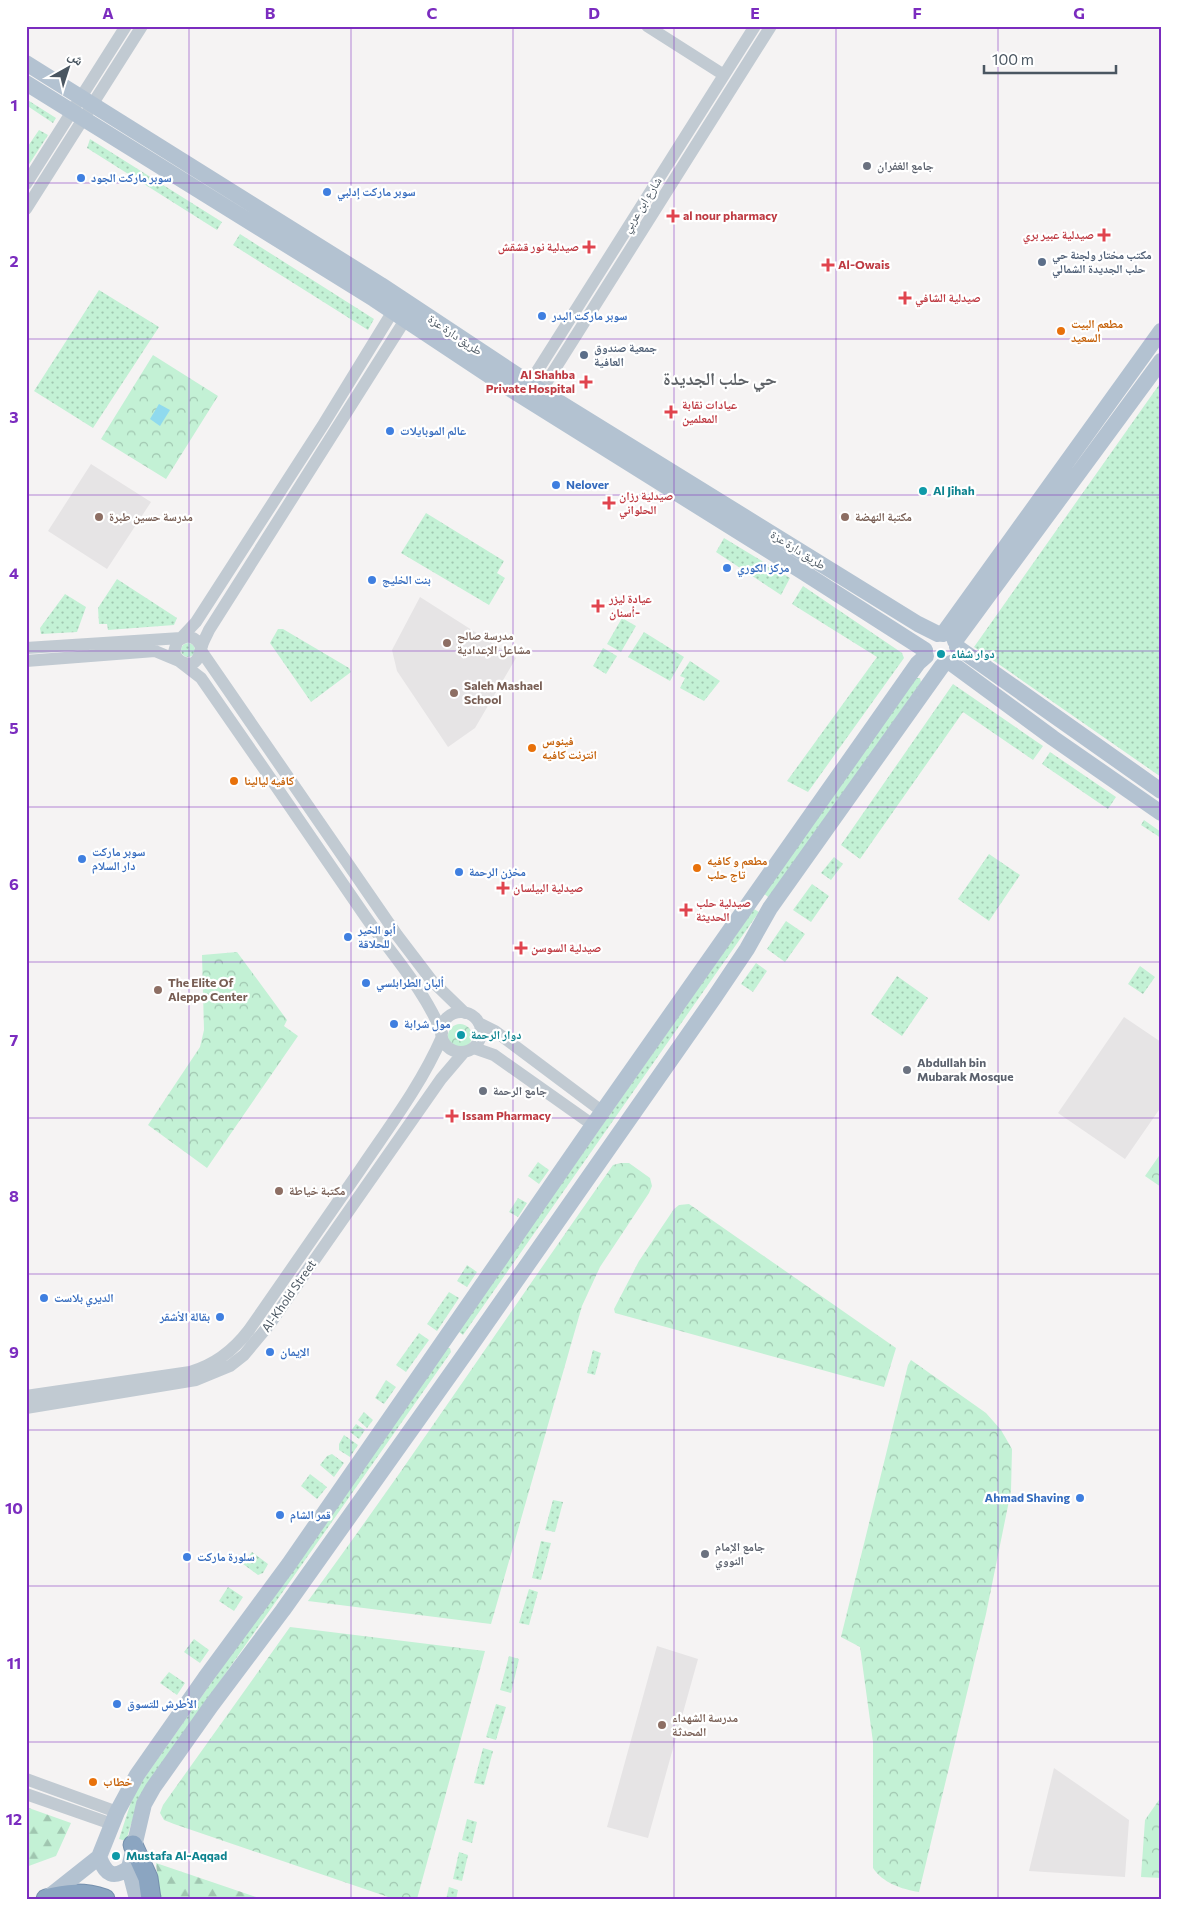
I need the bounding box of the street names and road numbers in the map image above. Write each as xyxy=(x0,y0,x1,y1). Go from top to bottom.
street label: شارع ابن عربي xyxy=(619,174,667,237)
street label: طريق دارة عزة xyxy=(425,311,485,358)
street label: طريق دارة عزة xyxy=(768,527,829,573)
street label: Al-Khold Street xyxy=(258,1257,318,1334)

